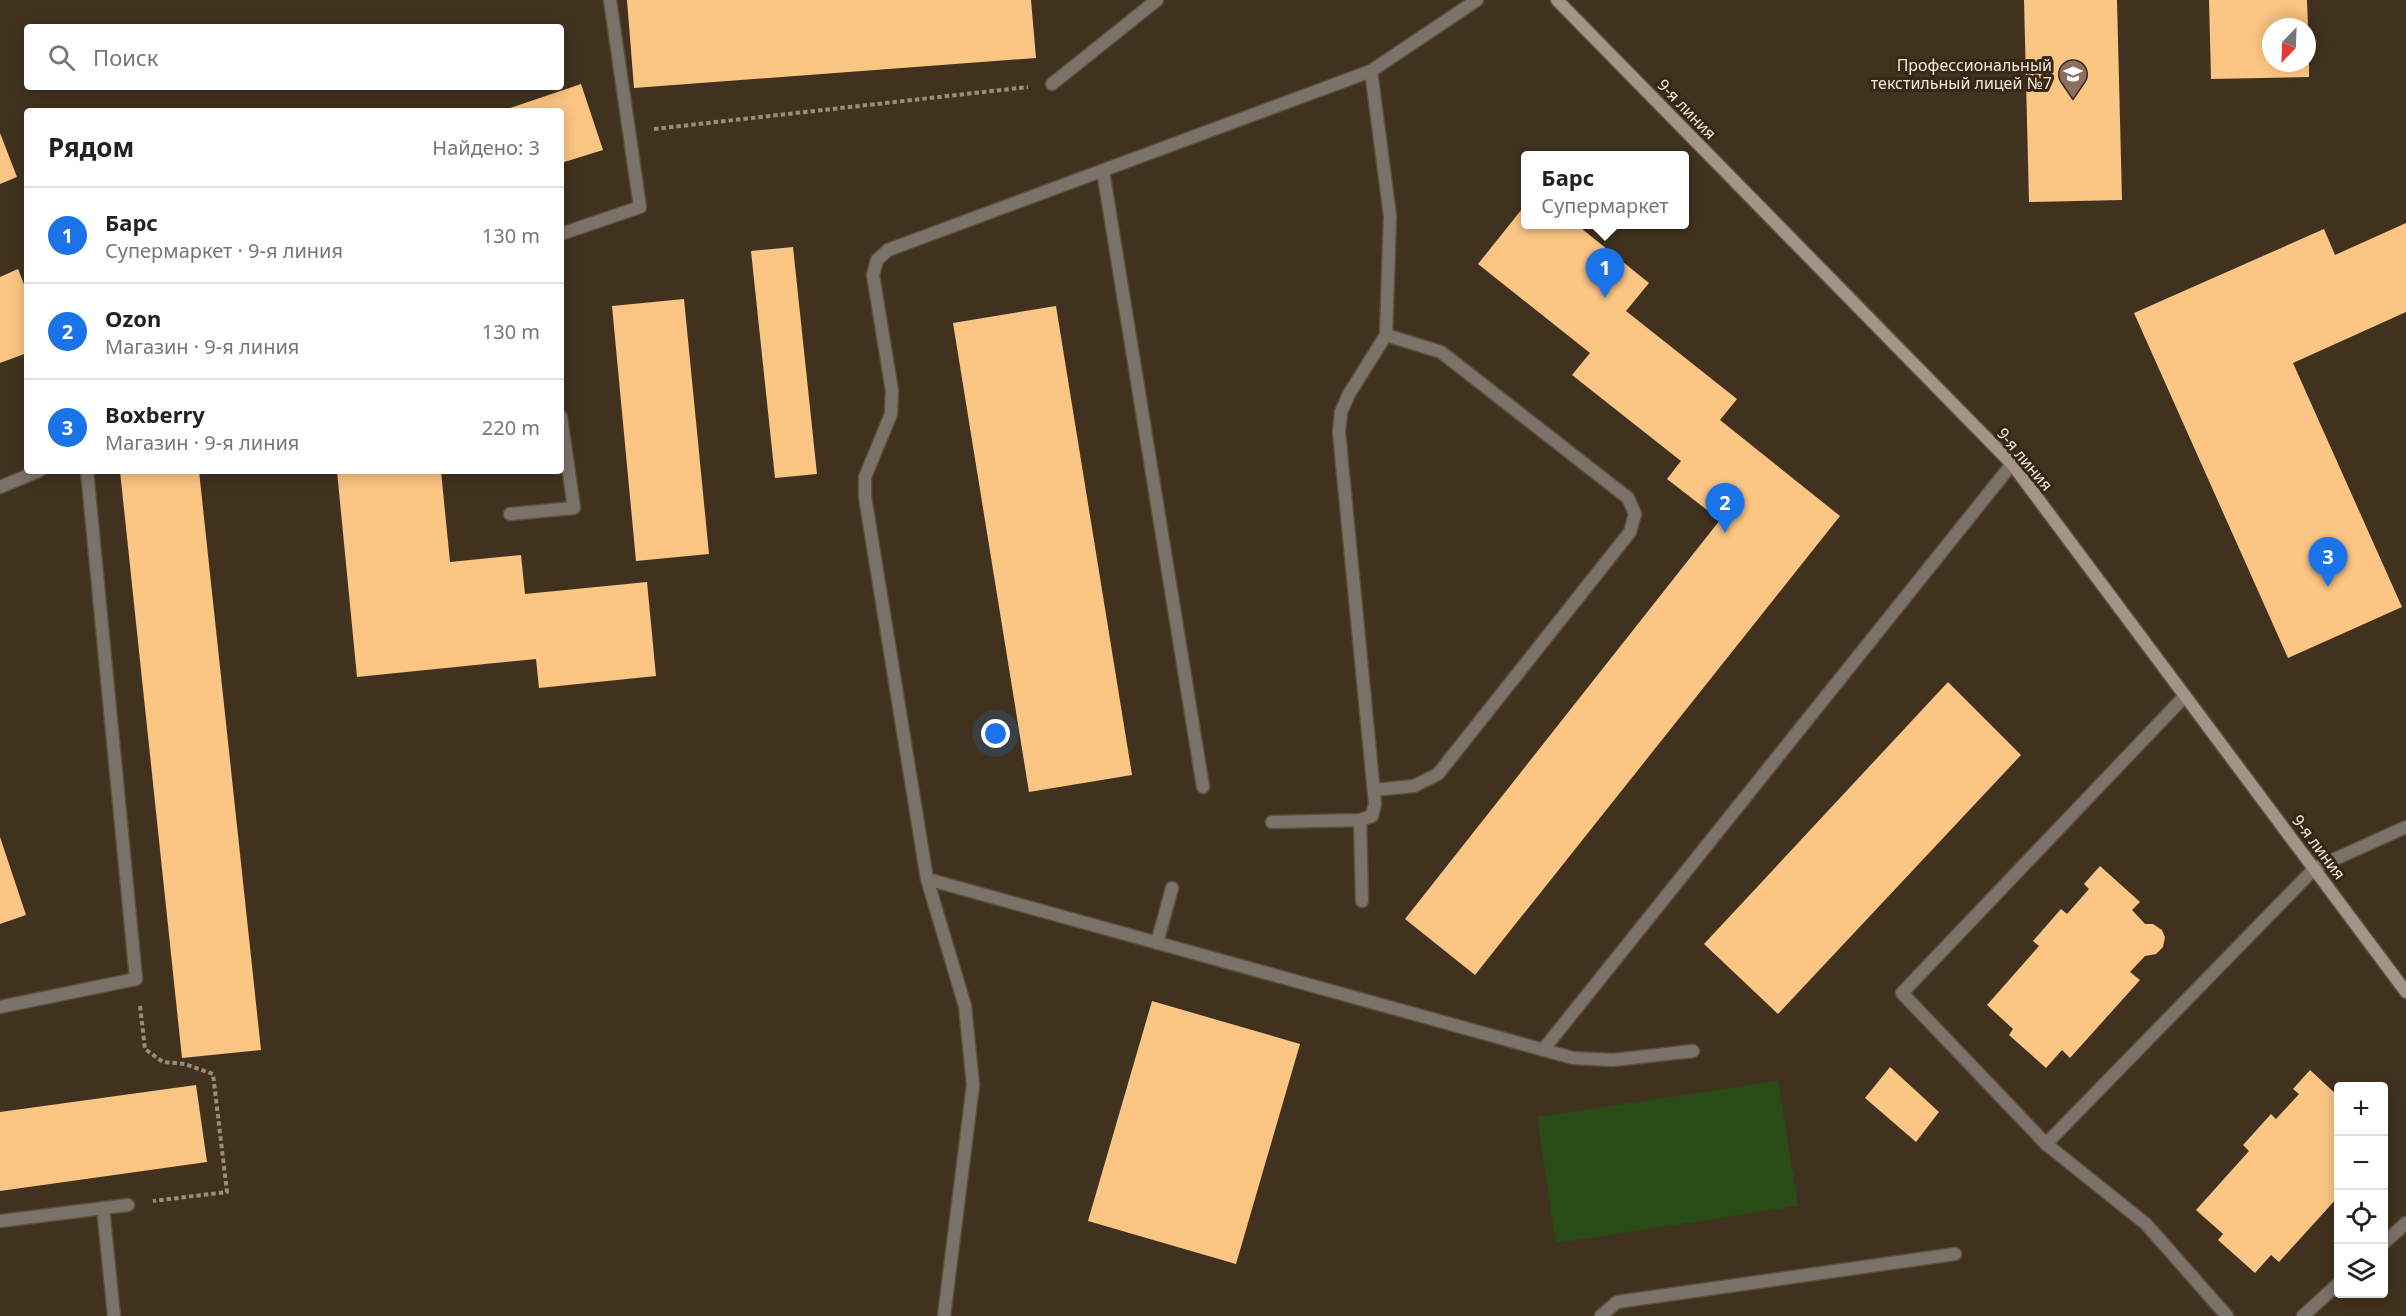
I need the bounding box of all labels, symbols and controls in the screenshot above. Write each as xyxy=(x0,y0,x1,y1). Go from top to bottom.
north arrow xyxy=(2262,18,2316,72)
search box xyxy=(24,24,564,90)
icon: search xyxy=(45,41,78,74)
text: Поиск xyxy=(93,42,158,72)
place label: Профессиональный текстильный лицей №7 xyxy=(1871,54,2052,94)
school or university icon: Профессиональный текстильный лицей №7 xyxy=(2057,58,2089,100)
street label: 9-я линия xyxy=(1653,74,1721,144)
text: Рядом xyxy=(48,129,134,165)
text: Найдено: 3 xyxy=(432,134,540,161)
popup xyxy=(1521,151,1689,229)
text: Барс xyxy=(1541,162,1594,192)
text: Супермаркет xyxy=(1541,192,1669,219)
text: Барс xyxy=(105,207,158,237)
text: 1 xyxy=(62,222,73,249)
text: 130 m xyxy=(482,222,540,249)
text: Супермаркет · 9-я линия xyxy=(105,237,343,264)
pin: 1 xyxy=(1586,248,1624,298)
text: Ozon xyxy=(105,303,161,333)
text: 2 xyxy=(62,318,73,345)
text: 130 m xyxy=(482,318,540,345)
text: Магазин · 9-я линия xyxy=(105,333,299,360)
text: Boxberry xyxy=(105,399,205,429)
text: 3 xyxy=(62,414,73,441)
text: 220 m xyxy=(482,414,540,441)
street label: 9-я линия xyxy=(1992,423,2058,495)
text: Магазин · 9-я линия xyxy=(105,429,299,456)
pin: 2 xyxy=(1706,484,1744,533)
pin: 3 xyxy=(2308,538,2348,587)
your location xyxy=(981,719,1010,748)
street label: 9-я линия xyxy=(2287,810,2351,884)
map controls xyxy=(2334,1082,2388,1298)
button: + xyxy=(2334,1082,2388,1136)
button: − xyxy=(2334,1136,2388,1190)
button: locate xyxy=(2334,1190,2388,1244)
button: layers xyxy=(2334,1244,2388,1298)

